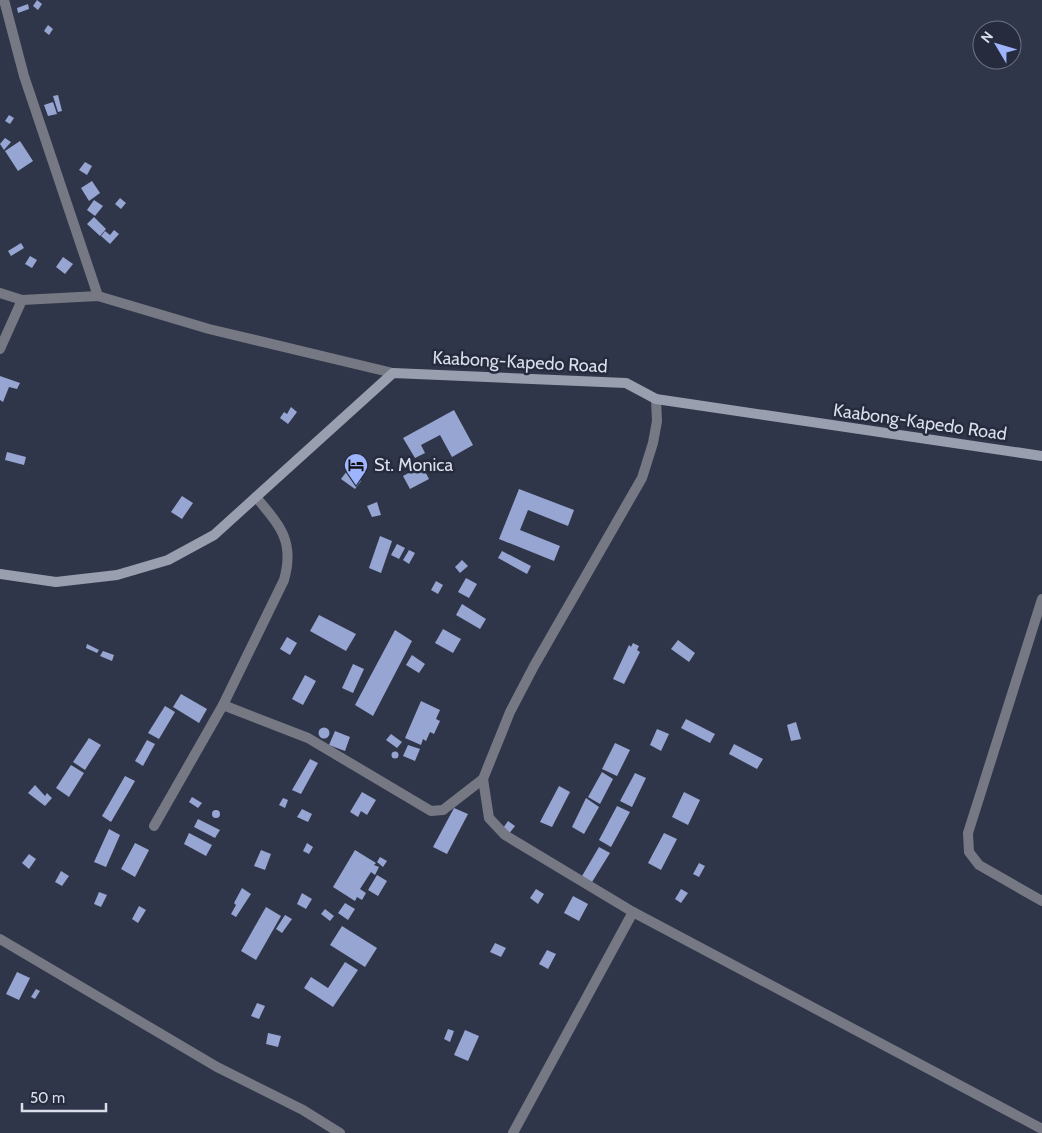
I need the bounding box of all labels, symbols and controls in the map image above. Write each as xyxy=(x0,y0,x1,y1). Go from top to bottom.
north arrow xyxy=(972,20,1022,70)
text: N xyxy=(977,28,997,46)
street label: Kaabong-Kapedo Road xyxy=(432,346,608,378)
street label: Kaabong-Kapedo Road xyxy=(832,399,1008,445)
hotel icon: St. Monica xyxy=(343,452,369,486)
place label: St. Monica xyxy=(374,454,453,476)
scale bar xyxy=(22,1080,106,1112)
text: 50 m xyxy=(30,1089,65,1107)

